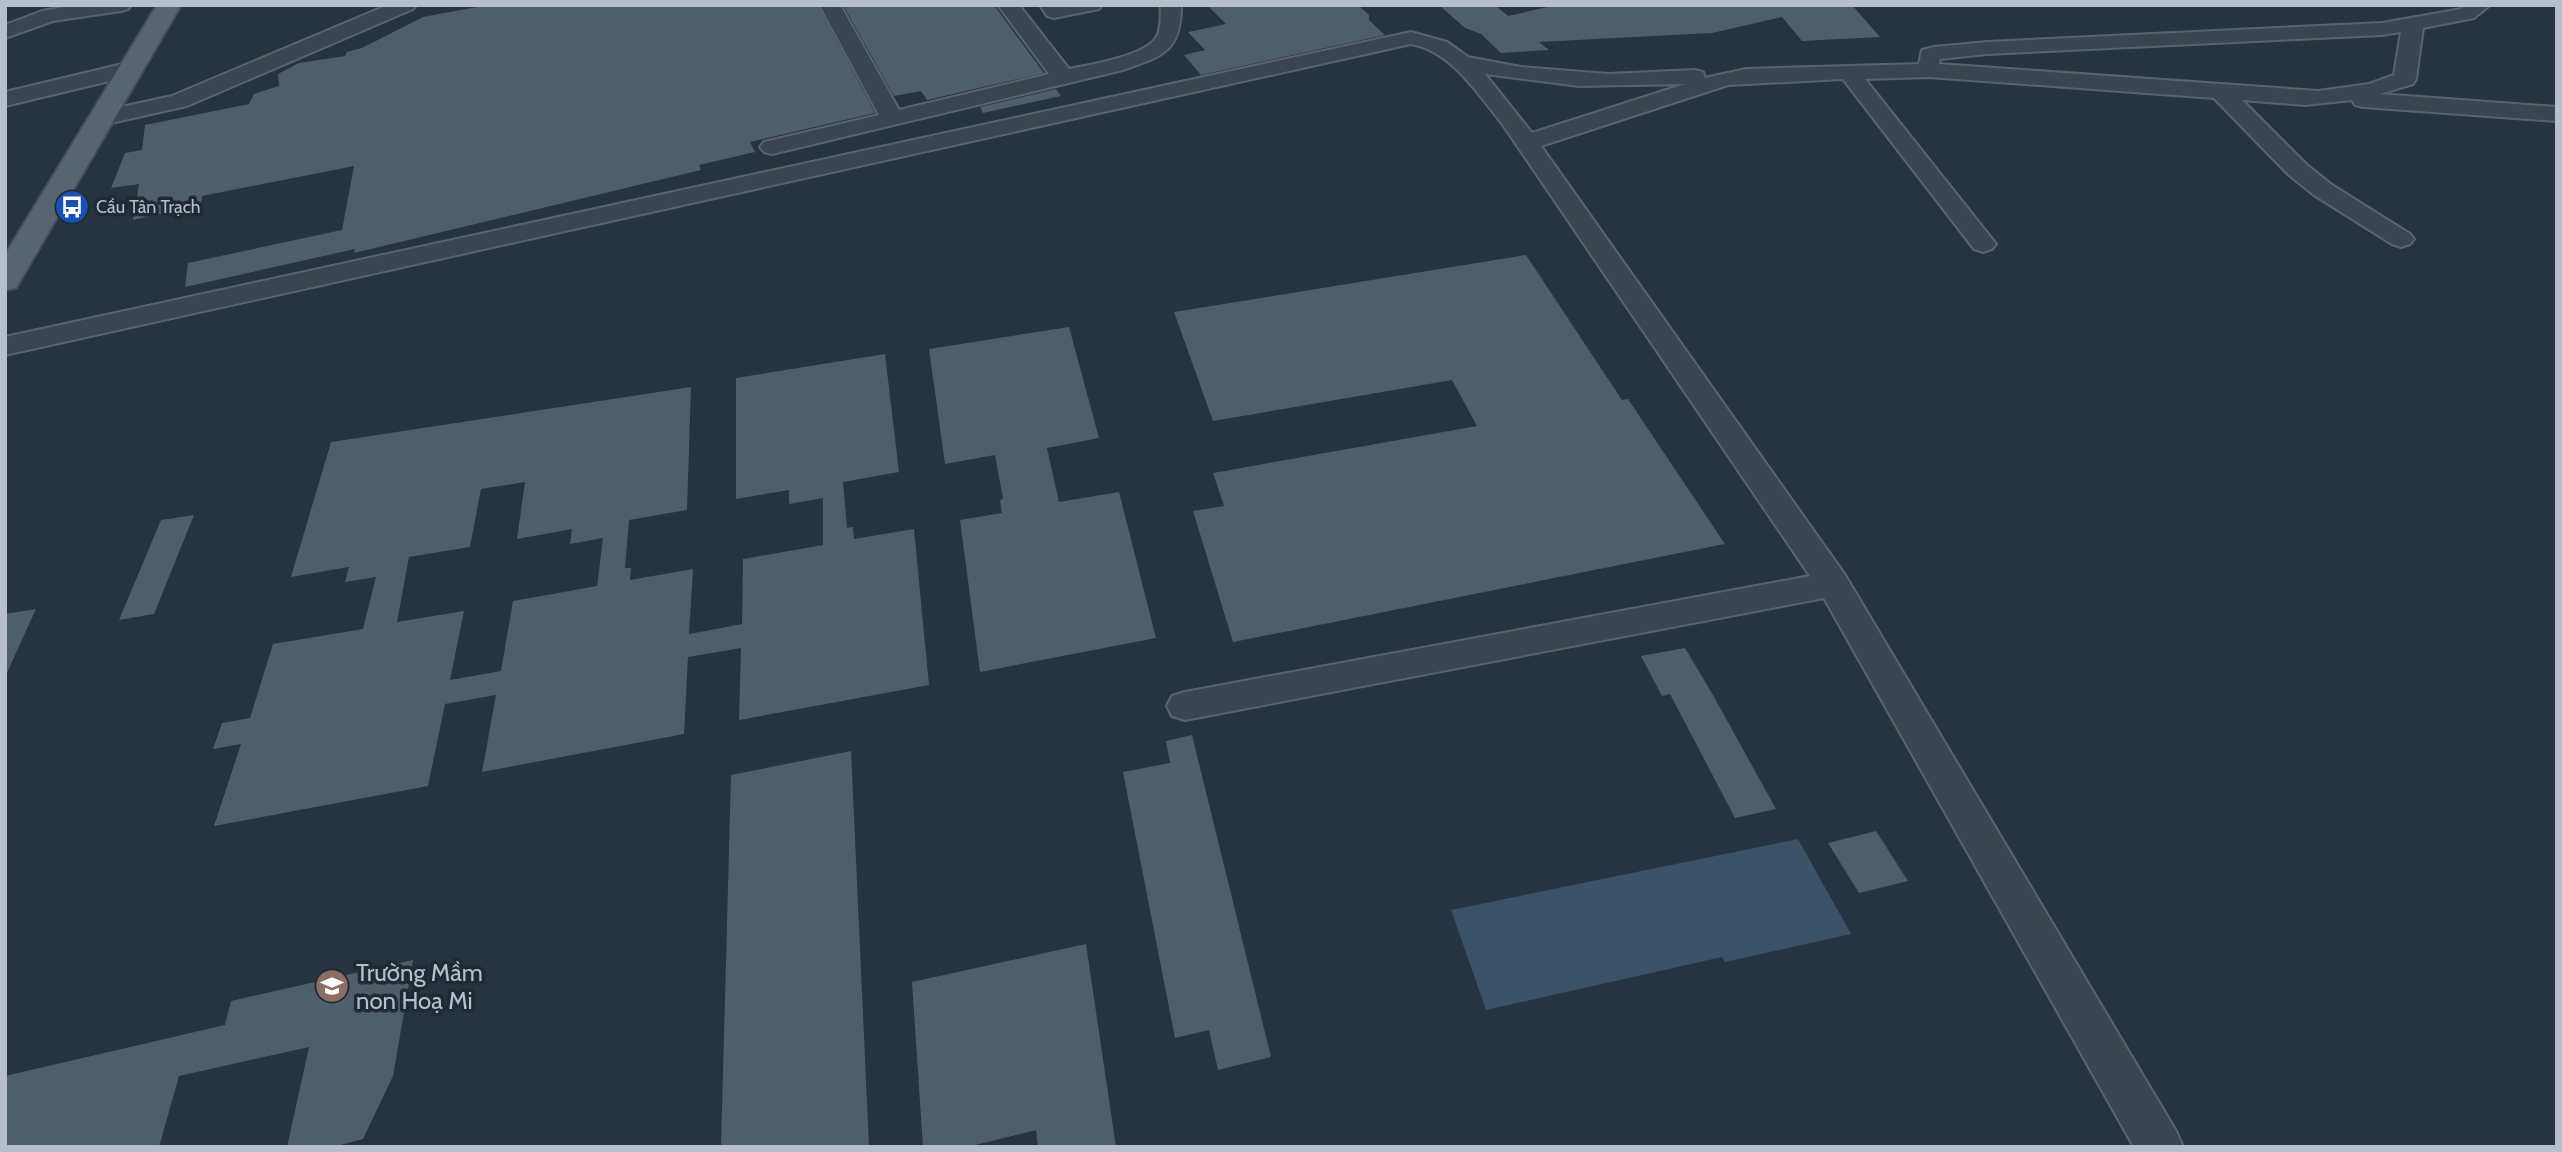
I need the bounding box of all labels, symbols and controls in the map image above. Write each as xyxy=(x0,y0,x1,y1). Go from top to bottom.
bus stop icon: Cầu Tân Trạch xyxy=(53,188,91,226)
place label: Cầu Tân Trạch xyxy=(96,196,201,218)
place label: Trường Mầm non Hoạ Mi xyxy=(356,958,483,1015)
school or university icon: Trường Mầm non Hoạ Mi xyxy=(313,967,351,1005)

